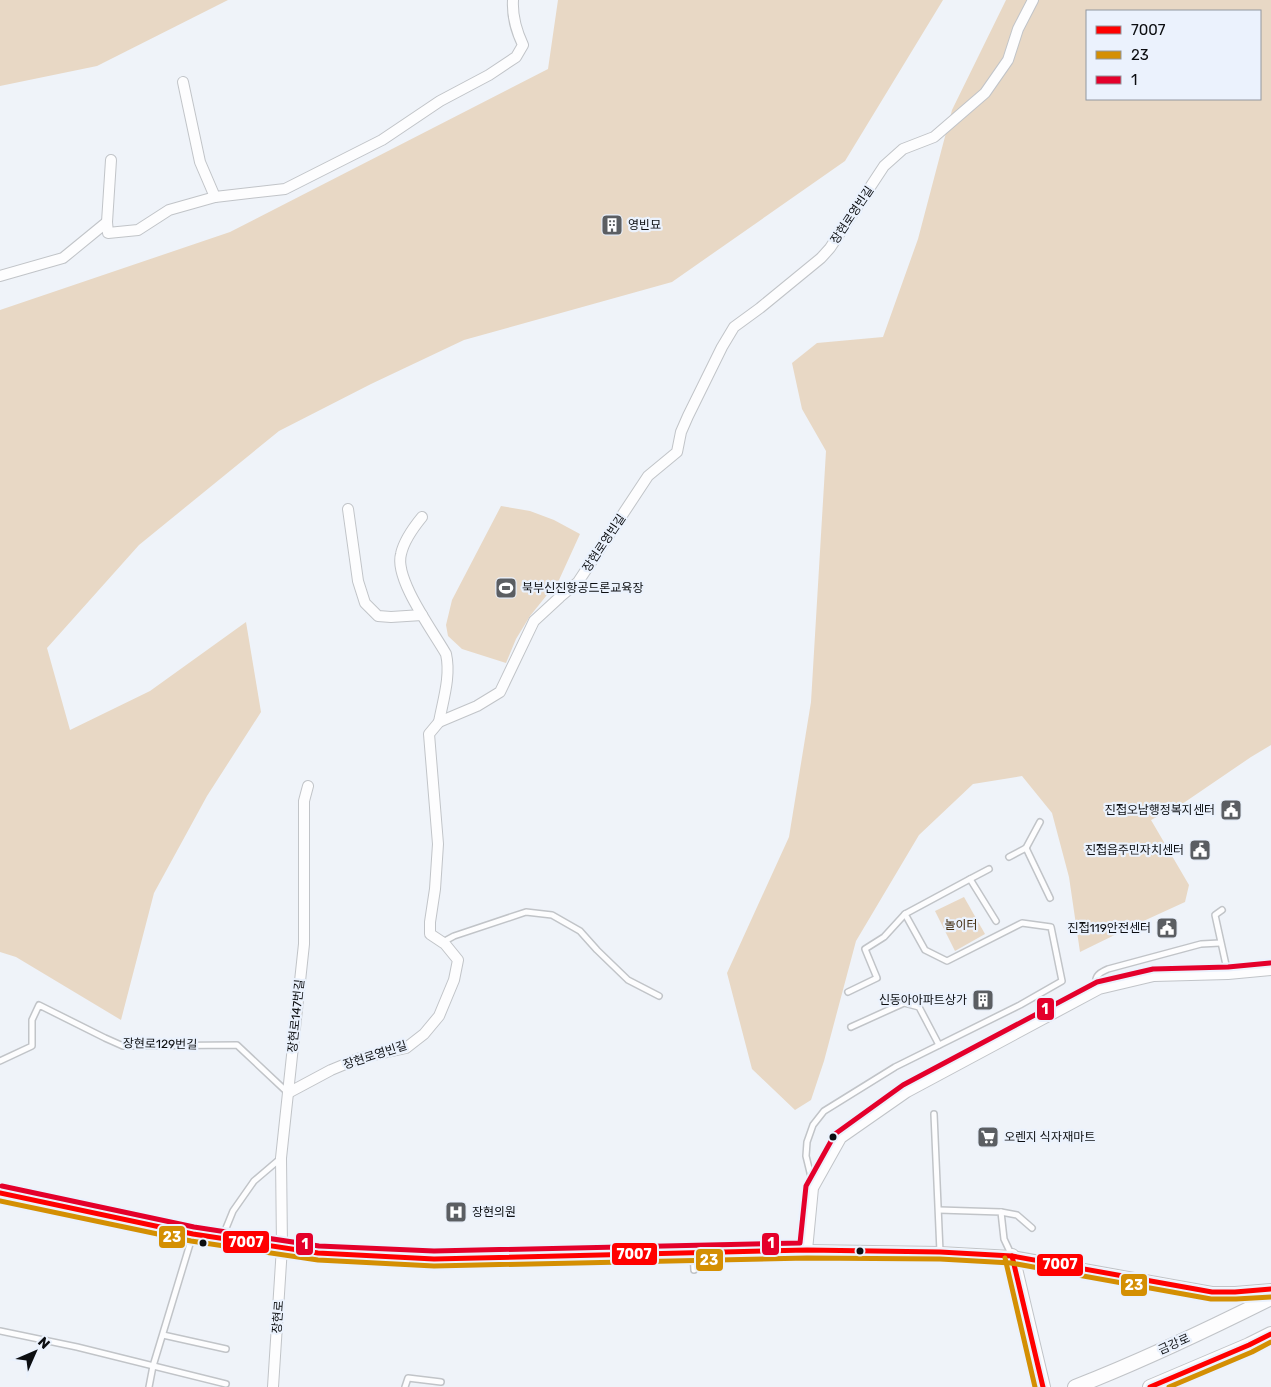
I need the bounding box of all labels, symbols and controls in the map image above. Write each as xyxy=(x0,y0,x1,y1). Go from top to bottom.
legend xyxy=(1086,10,1261,100)
text: 7007 xyxy=(1131,21,1166,39)
text: 23 xyxy=(1131,46,1149,64)
text: 1 xyxy=(1131,71,1137,89)
street label: 장현로영빈길 xyxy=(828,184,876,246)
building icon: 영빈묘 xyxy=(600,213,624,237)
place label: 영빈묘 xyxy=(628,218,661,232)
street label: 장현로영빈길 xyxy=(580,512,628,574)
sports icon: 북부신진항공드론교육장 xyxy=(494,576,518,600)
place label: 북부신진항공드론교육장 xyxy=(522,581,643,595)
public building icon: 진접오남행정복지센터 xyxy=(1219,798,1243,822)
place label: 진접오남행정복지센터 xyxy=(1105,803,1215,817)
public building icon: 진접읍주민자치센터 xyxy=(1188,838,1212,862)
place label: 진접읍주민자치센터 xyxy=(1085,843,1184,857)
public building icon: 진접119안전센터 xyxy=(1155,916,1179,940)
park label: 놀이터 xyxy=(944,918,978,932)
place label: 진접119안전센터 xyxy=(1067,921,1151,935)
street label: 장현로147번길 xyxy=(285,979,307,1053)
building icon: 신동아아파트상가 xyxy=(971,988,995,1012)
place label: 신동아아파트상가 xyxy=(879,993,967,1007)
line badge: 1 xyxy=(1036,997,1055,1021)
text: 1 xyxy=(1042,1001,1049,1018)
street label: 장현로129번길 xyxy=(123,1036,197,1052)
street label: 장현로영빈길 xyxy=(341,1038,409,1072)
supermarket icon: 오렌지 식자재마트 xyxy=(976,1125,1000,1149)
place label: 오렌지 식자재마트 xyxy=(1004,1130,1095,1144)
unlabelled marker xyxy=(828,1132,838,1142)
hospital icon: 장현의원 xyxy=(444,1200,468,1224)
place label: 장현의원 xyxy=(472,1205,516,1219)
line badge: 23 xyxy=(158,1225,186,1249)
text: 23 xyxy=(163,1229,181,1246)
line badge: 7007 xyxy=(222,1230,270,1254)
line badge: 1 xyxy=(295,1232,314,1256)
line badge: 1 xyxy=(761,1232,780,1256)
text: 7007 xyxy=(228,1234,264,1251)
text: 1 xyxy=(768,1235,775,1252)
text: 1 xyxy=(302,1236,309,1253)
unlabelled marker xyxy=(198,1238,208,1248)
line badge: 7007 xyxy=(611,1242,658,1266)
text: 7007 xyxy=(616,1246,652,1263)
unlabelled marker xyxy=(855,1246,865,1256)
line badge: 23 xyxy=(695,1248,724,1272)
text: 23 xyxy=(700,1252,718,1269)
line badge: 7007 xyxy=(1036,1253,1084,1277)
text: 7007 xyxy=(1042,1256,1078,1273)
line badge: 23 xyxy=(1120,1273,1148,1297)
text: 23 xyxy=(1125,1277,1143,1294)
street label: 장현로 xyxy=(270,1300,286,1334)
north arrow xyxy=(10,1327,60,1377)
street label: 금강로 xyxy=(1156,1331,1192,1357)
text: N xyxy=(34,1334,53,1353)

